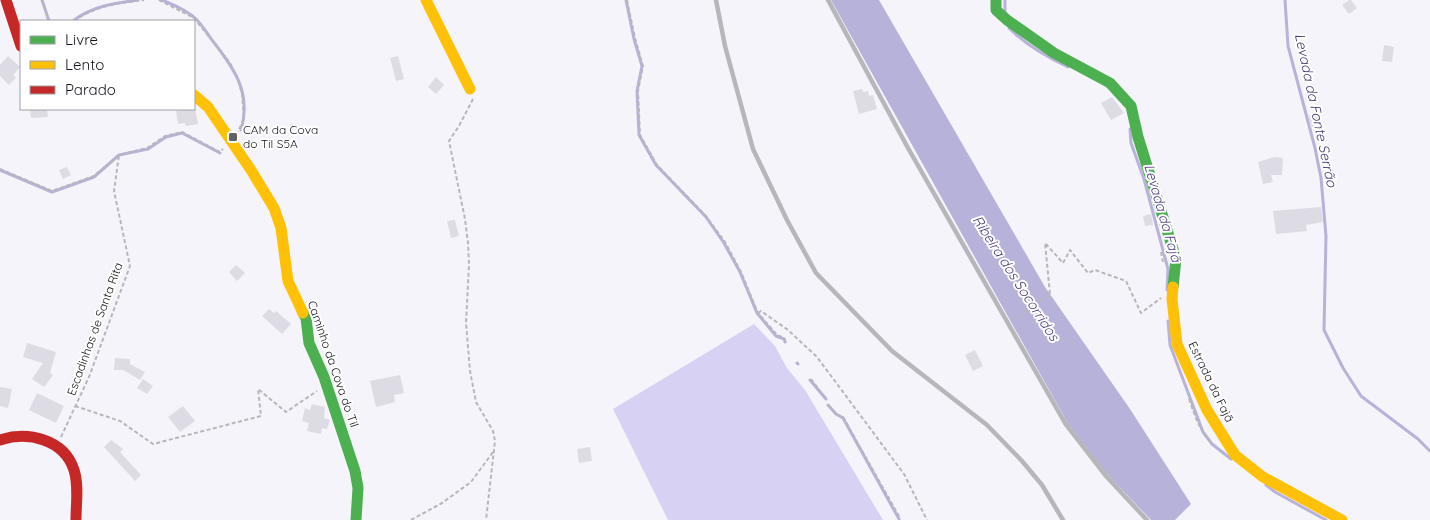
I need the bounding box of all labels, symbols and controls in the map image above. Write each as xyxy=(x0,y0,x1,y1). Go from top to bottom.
legend xyxy=(20,20,195,110)
text: Livre xyxy=(65,30,98,49)
water label: Levada da Fonte Serrão xyxy=(1291,31,1341,189)
text: Lento xyxy=(65,55,104,74)
text: Parado xyxy=(65,80,116,99)
place label: CAM da Cova do Til S5A xyxy=(243,122,318,151)
marker: CAM da Cova do Til S5A xyxy=(227,131,239,143)
water label: Levada da Fajã xyxy=(1140,162,1186,266)
water label: Ribeira dos Socorridos xyxy=(969,212,1064,345)
street label: Escadinhas de Santa Rita xyxy=(63,260,126,397)
street label: Caminho da Cova do Til xyxy=(305,299,362,429)
street label: Estrada da Fajã xyxy=(1185,339,1238,425)

